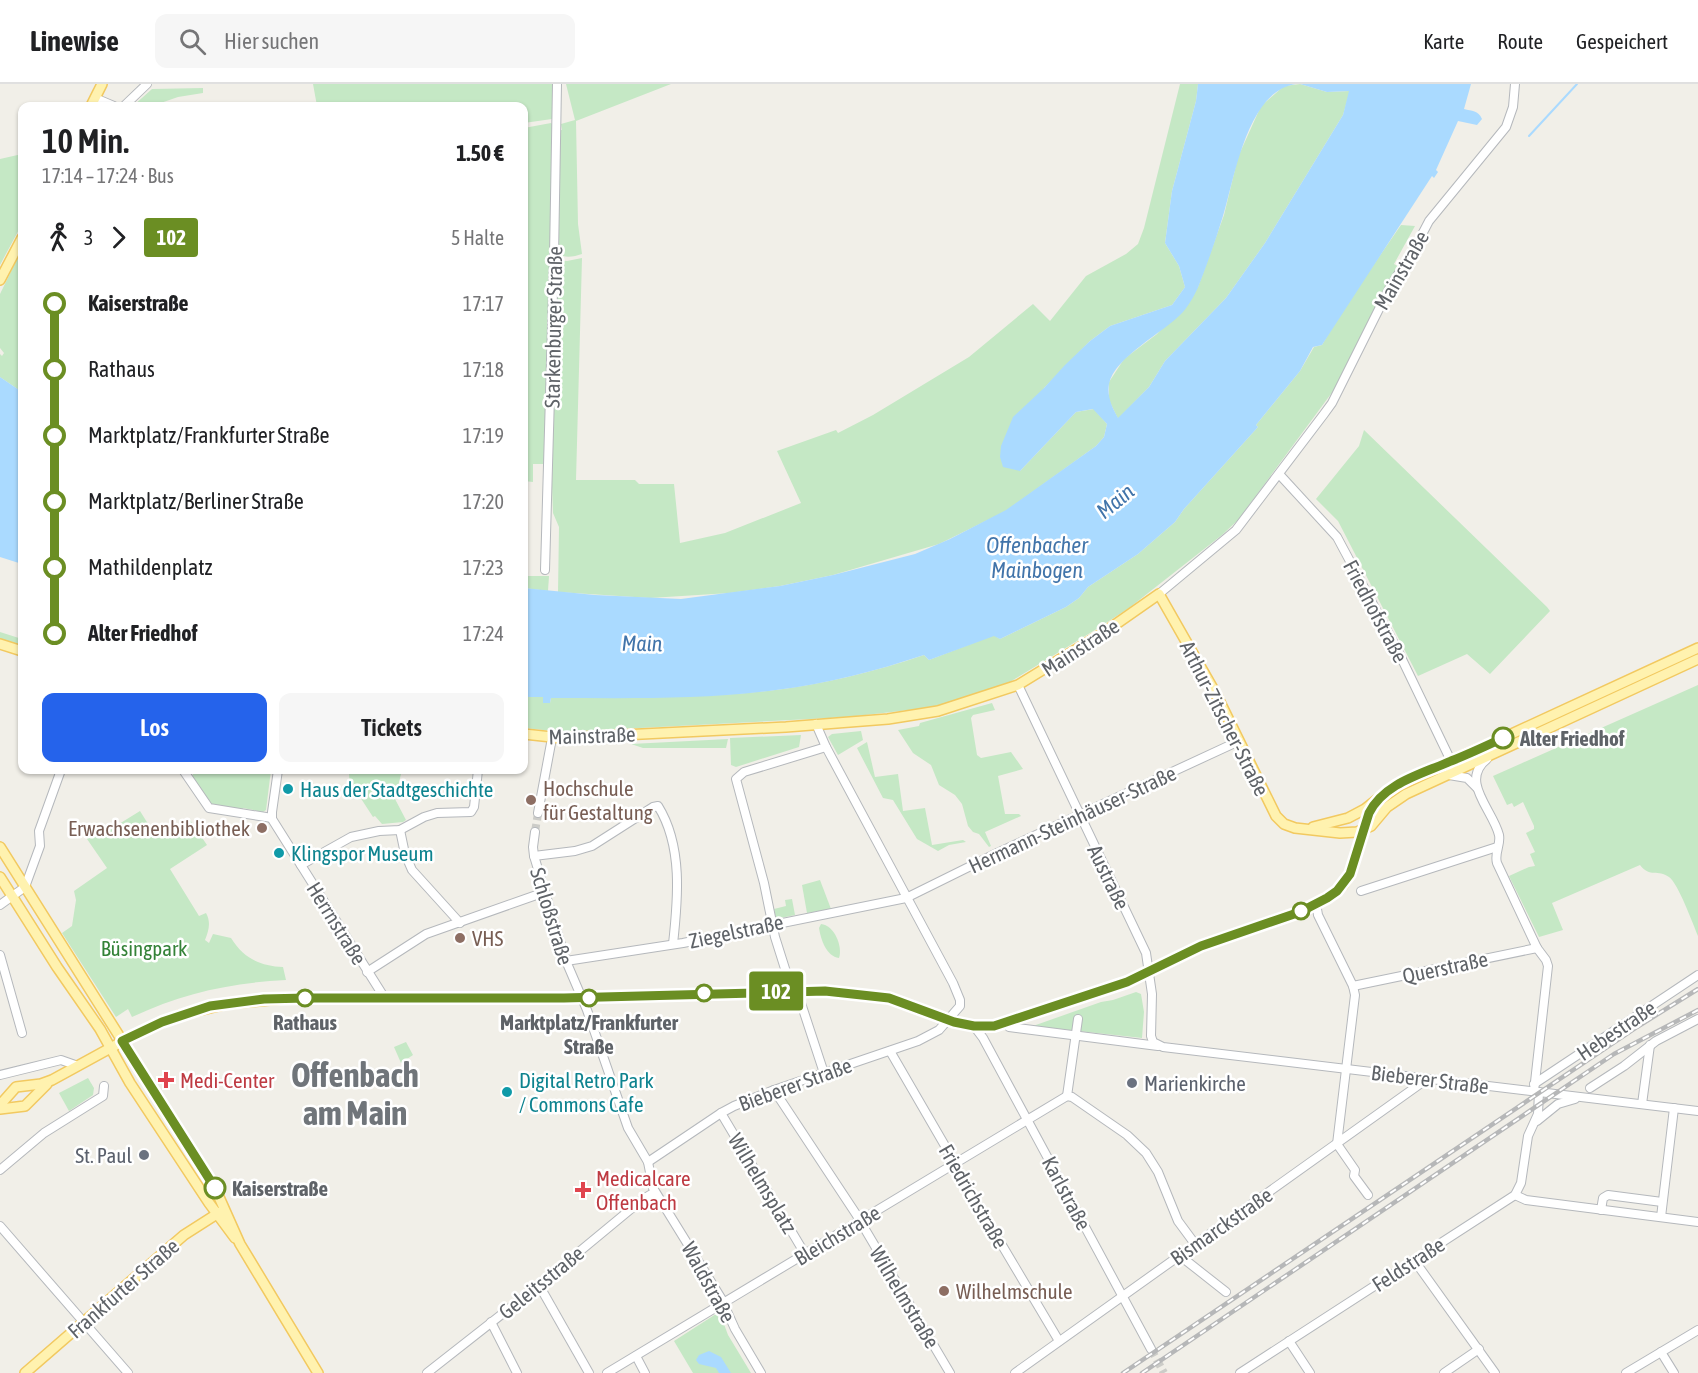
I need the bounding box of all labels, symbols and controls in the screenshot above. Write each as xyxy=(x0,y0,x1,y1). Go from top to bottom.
search box xyxy=(155,14,575,68)
text: Linewise xyxy=(30,25,119,57)
icon: search xyxy=(176,25,209,58)
text: Hier suchen xyxy=(224,28,319,54)
text: Karte xyxy=(1423,29,1464,53)
text: Route xyxy=(1497,29,1543,53)
text: Gespeichert xyxy=(1576,29,1668,53)
text: 10 Min. xyxy=(42,122,129,160)
text: 1.50 € xyxy=(456,140,504,166)
text: 17:14 – 17:24 · Bus xyxy=(42,164,174,187)
icon: walk xyxy=(42,221,75,254)
icon: forward xyxy=(102,221,135,254)
text: 102 xyxy=(156,225,186,249)
text: 3 xyxy=(84,226,93,249)
text: 5 Halte xyxy=(451,226,504,249)
street label: Mainstraße xyxy=(1369,226,1433,314)
street label: Starkenburger Straße xyxy=(540,246,566,408)
text: Kaiserstraße xyxy=(88,290,189,316)
text: 17:17 xyxy=(463,292,504,315)
text: Rathaus xyxy=(88,356,155,382)
text: 17:18 xyxy=(463,358,504,381)
text: Marktplatz/Frankfurter Straße xyxy=(88,422,329,448)
text: 17:19 xyxy=(463,424,504,447)
water label: Main xyxy=(1091,478,1139,524)
text: Marktplatz/Berliner Straße xyxy=(88,488,304,514)
text: 17:20 xyxy=(463,490,504,513)
water label: Offenbacher Mainbogen xyxy=(986,532,1089,583)
text: Mathildenplatz xyxy=(88,554,212,580)
text: 17:23 xyxy=(463,556,504,579)
street label: Friedhofstraße xyxy=(1339,556,1413,666)
street label: Mainstraße xyxy=(1037,613,1123,681)
text: Alter Friedhof xyxy=(88,620,198,646)
text: 17:24 xyxy=(463,622,504,645)
water label: Main xyxy=(621,630,663,656)
street label: Arthur-Zitscher-Straße xyxy=(1176,637,1274,799)
button: Los xyxy=(42,693,267,762)
button: Tickets xyxy=(279,693,504,762)
street label: Mainstraße xyxy=(548,721,636,749)
place label: Alter Friedhof xyxy=(1519,726,1625,750)
marker: Alter Friedhof xyxy=(1492,727,1514,749)
street label: Hermann-Steinhäuser-Straße xyxy=(965,760,1179,878)
place label: Hochschule für Gestaltung xyxy=(543,776,653,824)
place label: Haus der Stadtgeschichte xyxy=(300,777,493,801)
marker: Haus der Stadtgeschichte xyxy=(281,782,295,796)
marker: Hochschule für Gestaltung xyxy=(524,793,538,807)
place label: Erwachsenenbibliothek xyxy=(68,816,250,840)
marker: Erwachsenenbibliothek xyxy=(255,821,269,835)
place label: Klingspor Museum xyxy=(291,841,434,865)
street label: Austraße xyxy=(1083,841,1135,913)
marker: Klingspor Museum xyxy=(272,846,286,860)
street label: Schloßstraße xyxy=(526,865,578,967)
street label: Herrnstraße xyxy=(302,877,372,969)
unlabelled marker xyxy=(1292,902,1310,920)
street label: Ziegelstraße xyxy=(687,909,785,953)
place label: VHS xyxy=(472,926,503,950)
marker: VHS xyxy=(453,931,467,945)
park label: Büsingpark xyxy=(101,936,187,960)
street label: Querstraße xyxy=(1400,946,1490,988)
line badge: 102 xyxy=(742,972,810,1010)
text: 102 xyxy=(761,979,791,1003)
unlabelled marker xyxy=(695,984,713,1002)
marker: Rathaus xyxy=(296,989,314,1007)
marker: Marktplatz/Frankfurter Straße xyxy=(580,989,598,1007)
street label: Hebestraße xyxy=(1572,995,1660,1065)
place label: Rathaus xyxy=(273,1010,337,1034)
place label: Marktplatz/Frankfurter Straße xyxy=(500,1010,679,1058)
street label: Bieberer Straße xyxy=(735,1052,855,1116)
district label: Offenbach am Main xyxy=(291,1056,419,1132)
street label: Bieberer Straße xyxy=(1370,1060,1490,1098)
place label: Medi-Center xyxy=(180,1068,275,1092)
place label: Digital Retro Park / Commons Cafe xyxy=(519,1068,654,1116)
marker: Medi-Center xyxy=(157,1071,175,1089)
place label: Marienkirche xyxy=(1144,1071,1246,1095)
marker: Marienkirche xyxy=(1125,1076,1139,1090)
marker: Digital Retro Park / Commons Cafe xyxy=(500,1085,514,1099)
street label: Wilhelmsplatz xyxy=(724,1129,802,1238)
street label: Friedrichstraße xyxy=(935,1140,1013,1252)
place label: St. Paul xyxy=(75,1143,132,1167)
marker: St. Paul xyxy=(137,1148,151,1162)
street label: Karlstraße xyxy=(1038,1152,1096,1234)
place label: Medicalcare Offenbach xyxy=(596,1166,690,1214)
place label: Kaiserstraße xyxy=(232,1176,328,1200)
marker: Kaiserstraße xyxy=(204,1177,226,1199)
marker: Medicalcare Offenbach xyxy=(574,1181,592,1199)
street label: Bismarckstraße xyxy=(1165,1182,1277,1270)
street label: Bleichstraße xyxy=(790,1200,884,1270)
street label: Feldstraße xyxy=(1367,1232,1449,1296)
street label: Frankfurter Straße xyxy=(63,1233,183,1343)
street label: Waldstraße xyxy=(677,1238,741,1326)
street label: Geleitsstraße xyxy=(494,1241,588,1323)
street label: Wilhelmstraße xyxy=(865,1242,945,1352)
place label: Wilhelmschule xyxy=(956,1279,1072,1303)
marker: Wilhelmschule xyxy=(937,1284,951,1298)

